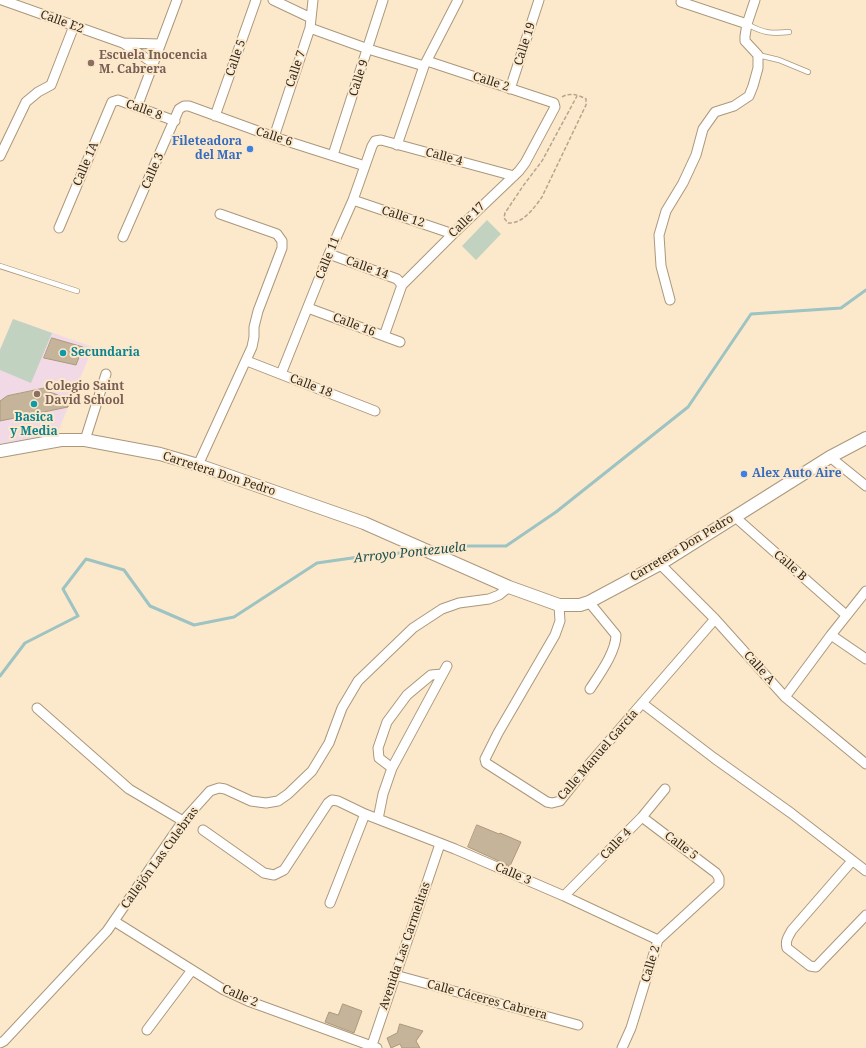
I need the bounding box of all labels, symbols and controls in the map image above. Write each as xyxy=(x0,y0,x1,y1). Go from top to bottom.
street label: Calle E2 xyxy=(38,7,86,37)
street label: Calle 19 xyxy=(511,21,539,67)
street label: Calle 5 xyxy=(223,38,249,78)
place label: Escuela Inocencia M. Cabrera xyxy=(99,49,207,77)
street label: Calle 7 xyxy=(283,49,309,89)
marker: Escuela Inocencia M. Cabrera xyxy=(86,58,96,68)
street label: Calle 9 xyxy=(346,58,372,98)
street label: Calle 2 xyxy=(471,69,511,95)
street label: Calle 8 xyxy=(124,97,164,123)
street label: Calle 6 xyxy=(254,124,294,150)
place label: Fileteadora del Mar xyxy=(172,135,242,163)
street label: Calle 1A xyxy=(70,140,102,188)
marker: Fileteadora del Mar xyxy=(245,144,255,154)
street label: Calle 4 xyxy=(424,145,464,169)
street label: Calle 3 xyxy=(139,151,167,191)
street label: Calle 17 xyxy=(446,199,488,241)
street label: Calle 12 xyxy=(380,203,426,231)
street label: Calle 11 xyxy=(313,235,343,281)
street label: Calle 14 xyxy=(344,254,390,282)
street label: Calle 16 xyxy=(331,310,377,340)
place label: Secundaria xyxy=(71,346,140,360)
marker: Secundaria xyxy=(58,348,68,358)
street label: Calle 18 xyxy=(288,371,334,401)
place label: Colegio Saint David School xyxy=(45,380,124,408)
marker: Colegio Saint David School xyxy=(32,389,42,399)
marker: Basica y Media xyxy=(29,399,39,409)
place label: Basica y Media xyxy=(10,411,58,439)
street label: Carretera Don Pedro xyxy=(161,449,277,499)
place label: Alex Auto Aire xyxy=(752,467,842,481)
marker: Alex Auto Aire xyxy=(739,469,749,479)
street label: Carretera Don Pedro xyxy=(628,511,736,585)
water label: Arroyo Pontezuela xyxy=(353,539,467,567)
street label: Calle B xyxy=(771,548,809,584)
street label: Calle A xyxy=(740,648,778,688)
street label: Calle Manuel García xyxy=(555,707,641,803)
street label: Callejón Las Culebras xyxy=(118,804,202,912)
street label: Calle 4 xyxy=(598,825,634,863)
street label: Calle 5 xyxy=(662,829,700,863)
street label: Calle 3 xyxy=(493,860,533,888)
street label: Avenida Las Carmelitas xyxy=(376,880,434,1012)
street label: Calle 2 xyxy=(639,944,663,984)
street label: Calle Cáceres Cabrera xyxy=(425,977,549,1023)
street label: Calle 2 xyxy=(220,982,260,1010)

